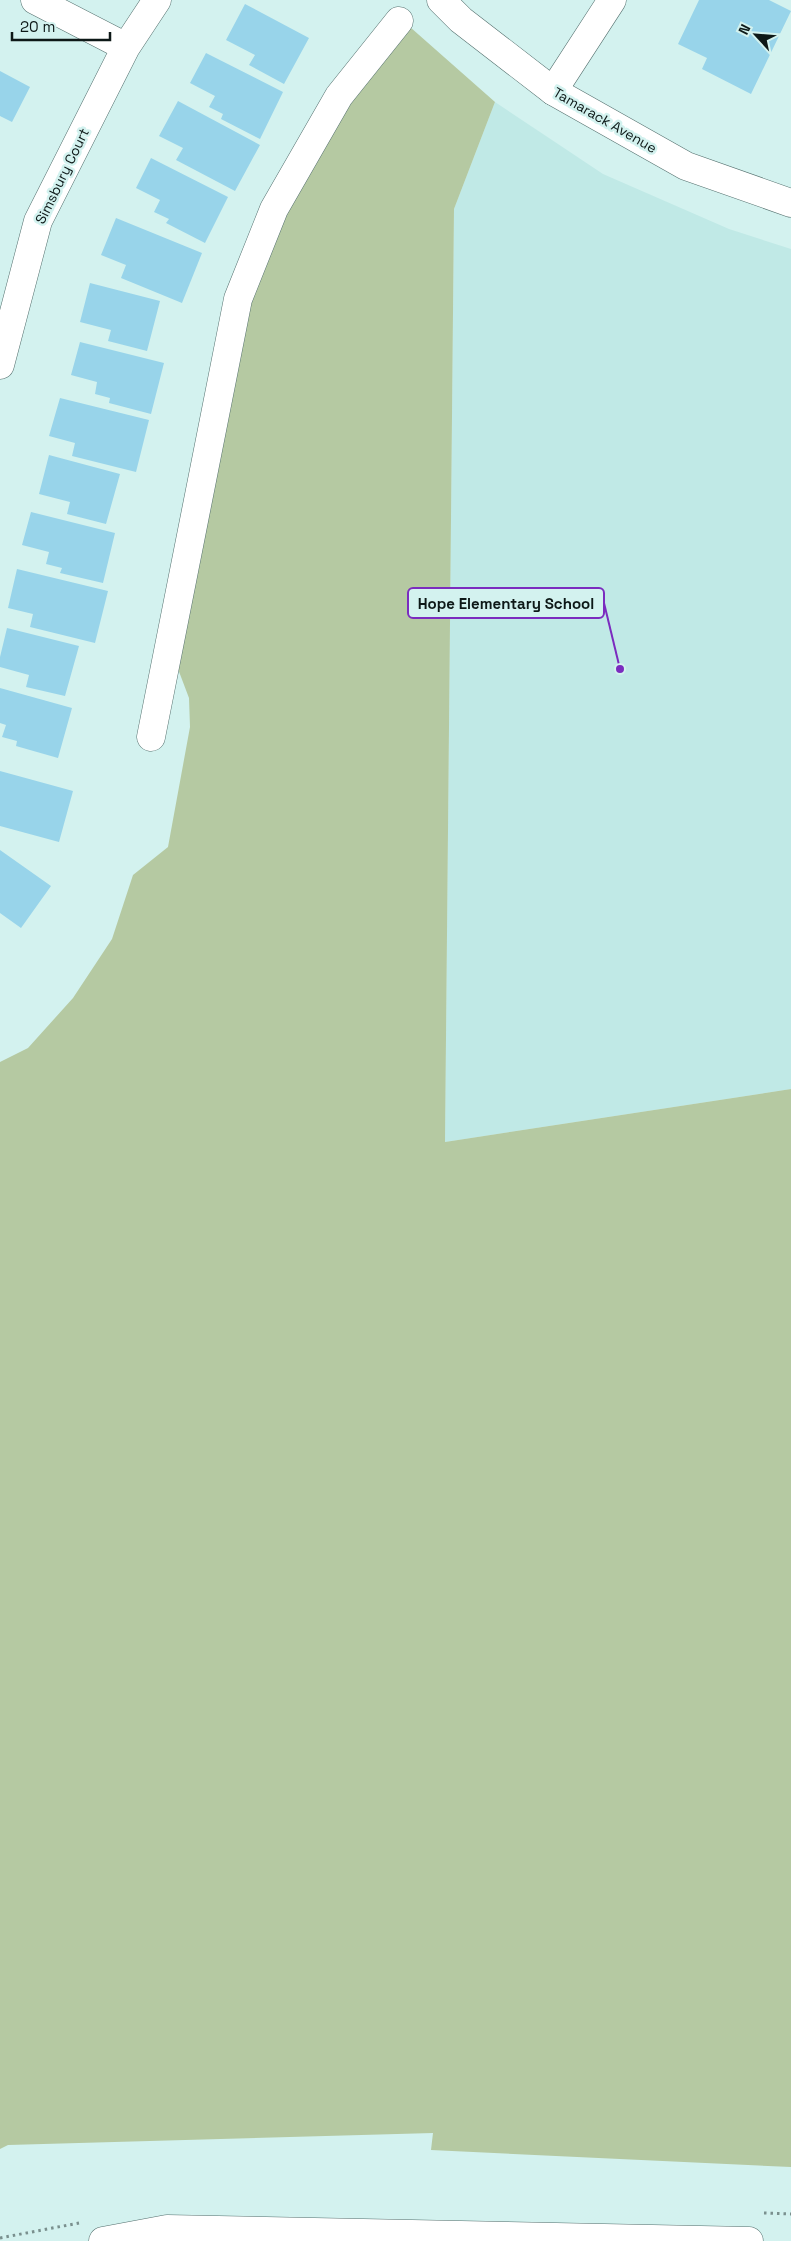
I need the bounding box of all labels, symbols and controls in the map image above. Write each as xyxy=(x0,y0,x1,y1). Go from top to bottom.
scale bar xyxy=(12,10,110,42)
north arrow xyxy=(731,10,781,60)
text: 20 m xyxy=(20,17,55,36)
text: N xyxy=(734,21,754,37)
street label: Tamarack Avenue xyxy=(550,83,660,157)
street label: Simsbury Court xyxy=(31,125,93,227)
callout: Hope Elementary School xyxy=(408,588,604,618)
text: Hope Elementary School xyxy=(418,594,594,613)

